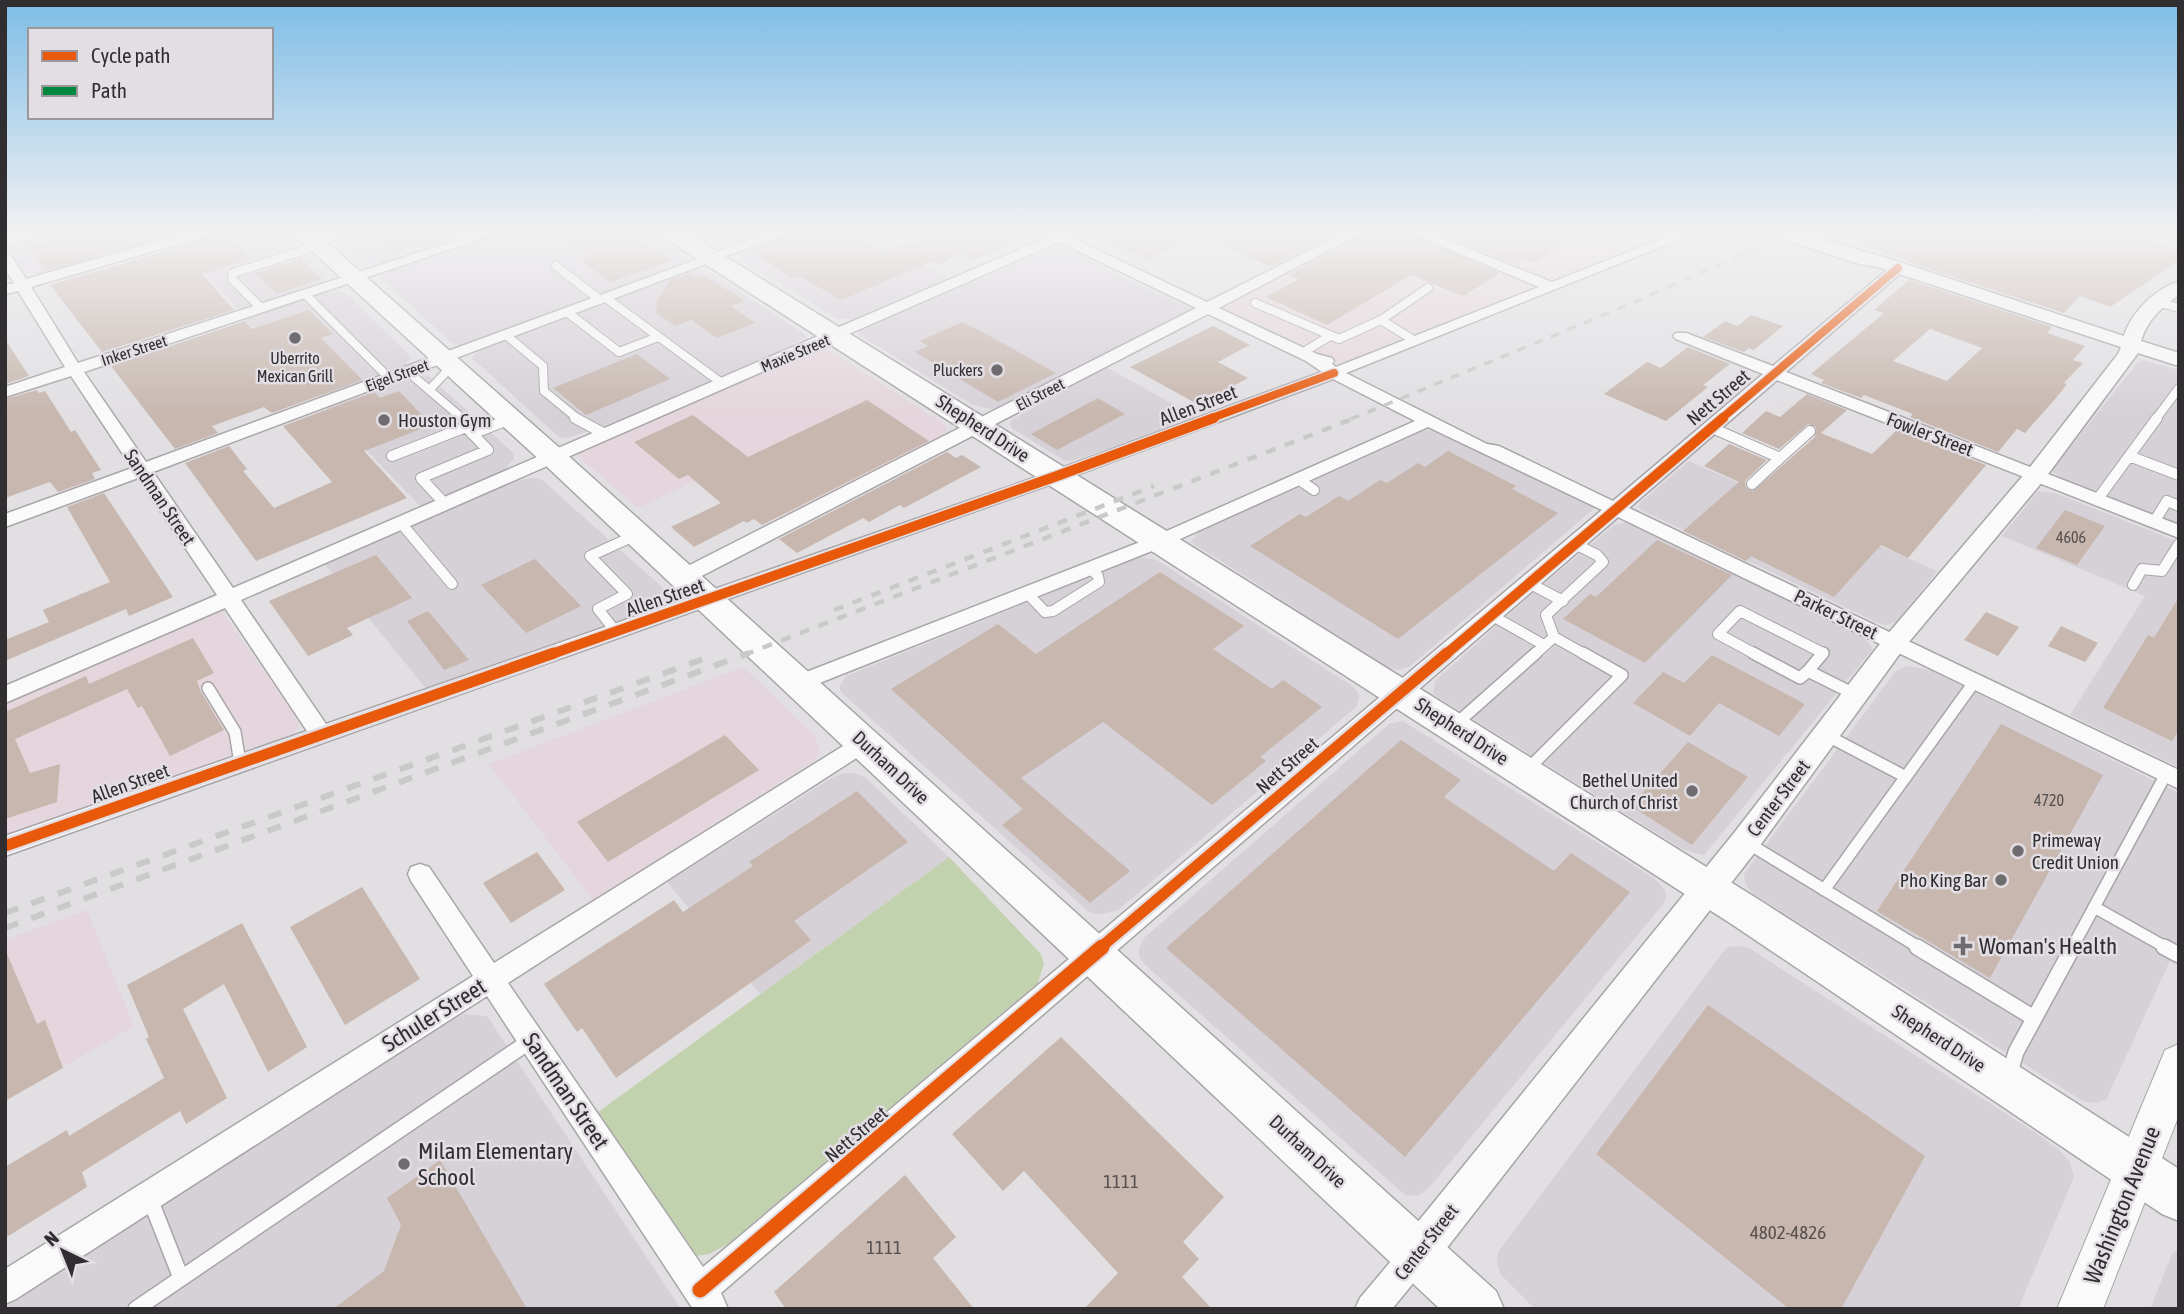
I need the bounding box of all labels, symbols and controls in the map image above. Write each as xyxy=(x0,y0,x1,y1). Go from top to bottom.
legend xyxy=(28,28,273,119)
text: Cycle path xyxy=(91,43,170,67)
text: Path xyxy=(91,78,127,102)
marker: Uberrito Mexican Grill xyxy=(287,330,303,346)
street label: Maxie Street xyxy=(758,330,832,376)
street label: Inker Street xyxy=(99,331,169,369)
place label: Uberrito Mexican Grill xyxy=(257,349,334,385)
street label: Eigel Street xyxy=(363,355,432,396)
place label: Pluckers xyxy=(933,361,983,379)
marker: Pluckers xyxy=(989,362,1005,378)
street label: Nett Street xyxy=(1682,364,1754,430)
street label: Eli Street xyxy=(1013,374,1068,414)
street label: Allen Street xyxy=(1156,380,1240,430)
street label: Shepherd Drive xyxy=(932,390,1034,466)
street label: Fowler Street xyxy=(1884,407,1976,461)
place label: Houston Gym xyxy=(398,409,491,431)
marker: Houston Gym xyxy=(376,412,392,428)
street label: Sandman Street xyxy=(120,445,200,549)
house number: 4606 xyxy=(2056,528,2086,546)
street label: Allen Street xyxy=(623,573,707,621)
street label: Parker Street xyxy=(1791,584,1881,644)
street label: Shepherd Drive xyxy=(1411,693,1513,769)
street label: Durham Drive xyxy=(848,726,934,808)
street label: Nett Street xyxy=(1251,732,1323,798)
street label: Center Street xyxy=(1742,755,1814,841)
street label: Allen Street xyxy=(88,759,172,807)
place label: Bethel United Church of Christ xyxy=(1570,769,1678,813)
marker: Bethel United Church of Christ xyxy=(1684,783,1700,799)
house number: 4720 xyxy=(2034,791,2064,809)
place label: Primeway Credit Union xyxy=(2032,829,2119,873)
marker: Primeway Credit Union xyxy=(2010,843,2026,859)
place label: Pho King Bar xyxy=(1900,869,1987,891)
marker: Pho King Bar xyxy=(1993,872,2009,888)
place label: Woman's Health xyxy=(1979,933,2117,959)
marker: Woman's Health xyxy=(1953,936,1973,956)
street label: Schuler Street xyxy=(377,973,491,1057)
street label: Shepherd Drive xyxy=(1888,1000,1990,1076)
street label: Sandman Street xyxy=(518,1028,614,1154)
street label: Nett Street xyxy=(820,1101,892,1167)
street label: Durham Drive xyxy=(1265,1110,1351,1192)
street label: Washington Avenue xyxy=(2079,1122,2165,1288)
place label: Milam Elementary School xyxy=(418,1138,573,1190)
marker: Milam Elementary School xyxy=(396,1156,412,1172)
house number: 1111 xyxy=(1103,1170,1139,1192)
street label: Center Street xyxy=(1390,1200,1462,1284)
north arrow xyxy=(28,1216,98,1286)
house number: 4802-4826 xyxy=(1750,1221,1826,1243)
text: N xyxy=(40,1227,63,1250)
house number: 1111 xyxy=(866,1236,902,1258)

